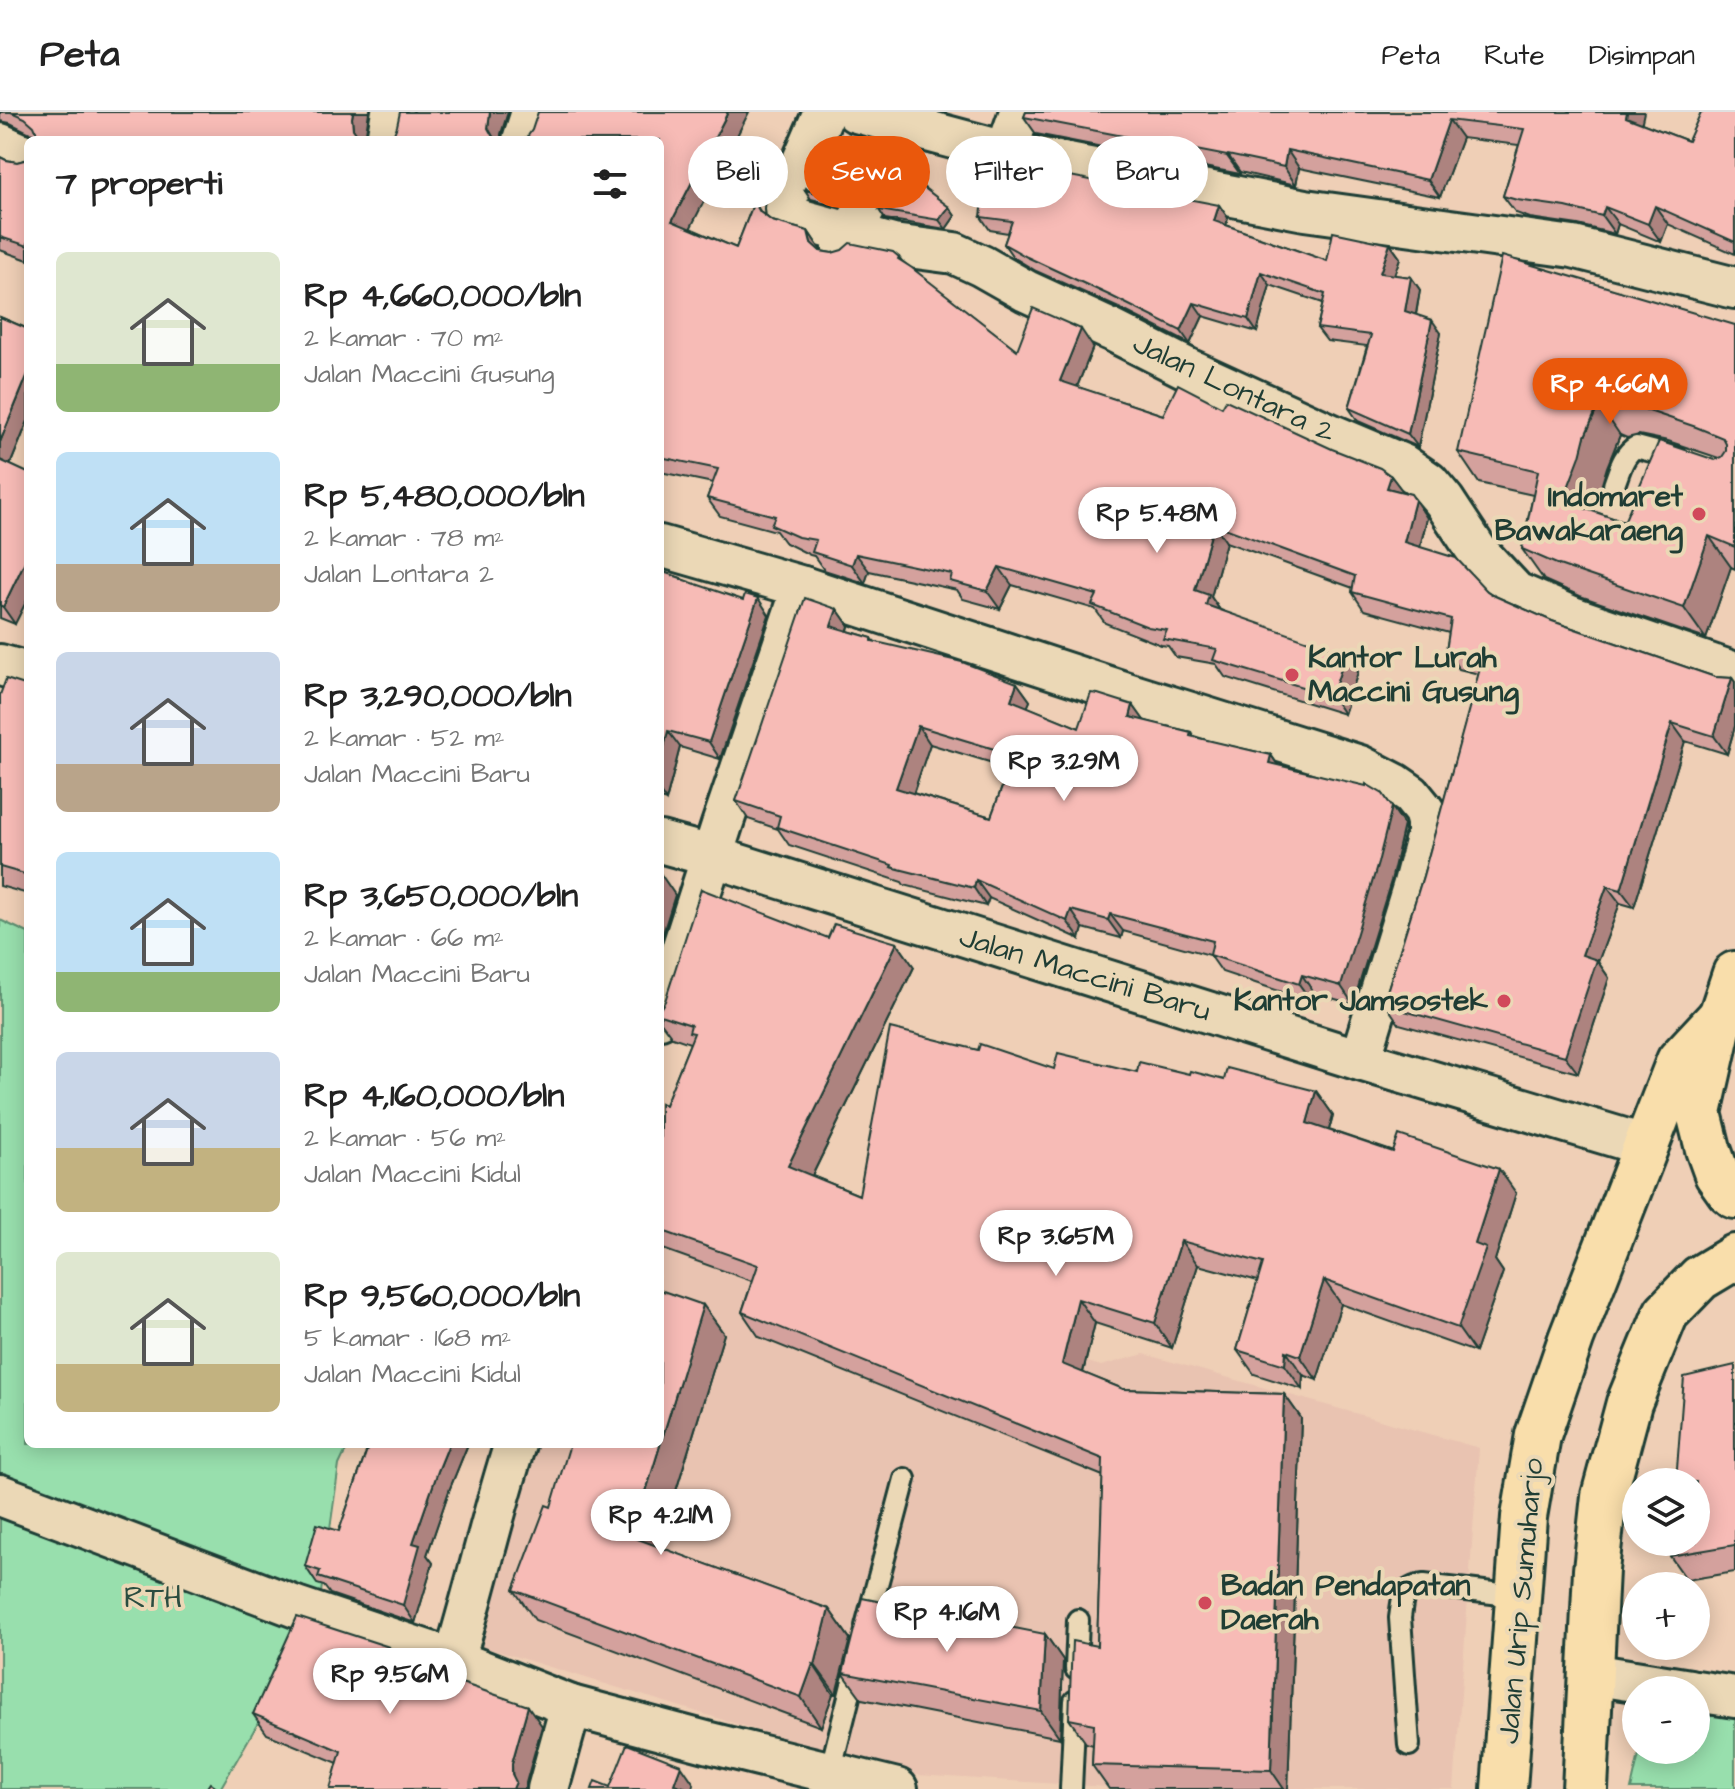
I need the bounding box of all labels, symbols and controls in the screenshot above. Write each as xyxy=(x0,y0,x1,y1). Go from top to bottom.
text: Peta xyxy=(40,29,120,81)
text: Peta xyxy=(1381,36,1440,75)
text: Rute xyxy=(1484,36,1545,75)
text: Disimpan xyxy=(1589,36,1695,75)
chip: Beli xyxy=(688,136,788,208)
chip: Sewa xyxy=(804,136,930,208)
chip: Filter xyxy=(946,136,1072,208)
chip: Baru xyxy=(1088,136,1208,208)
text: 7 properti xyxy=(56,160,222,208)
icon: filters xyxy=(588,162,632,206)
text: Rp 4,660,000/bln xyxy=(304,272,581,320)
icon: home xyxy=(120,284,216,380)
text: 2 kamar · 70 m² xyxy=(304,320,504,356)
street label: Jalan Lontara 2 xyxy=(1126,323,1342,453)
text: Jalan Maccini Gusung xyxy=(304,356,555,392)
pin: Rp 4.66M xyxy=(1527,358,1693,426)
text: Rp 4.66M xyxy=(1551,366,1669,402)
text: Rp 5,480,000/bln xyxy=(304,472,585,520)
place label: Indomaret Bawakaraeng xyxy=(1495,476,1684,554)
icon: home xyxy=(120,484,216,580)
pin: Rp 5.48M xyxy=(1074,487,1240,555)
text: Rp 5.48M xyxy=(1096,495,1218,531)
marker: Indomaret Bawakaraeng xyxy=(1690,505,1708,523)
text: 2 kamar · 78 m² xyxy=(304,520,504,556)
text: Jalan Lontara 2 xyxy=(304,556,494,592)
place label: Kantor Lurah Maccini Gusung xyxy=(1308,637,1519,715)
marker: Kantor Lurah Maccini Gusung xyxy=(1283,666,1301,684)
text: Rp 3,290,000/bln xyxy=(304,672,572,720)
icon: home xyxy=(120,684,216,780)
text: 2 kamar · 52 m² xyxy=(304,720,504,756)
pin: Rp 3.29M xyxy=(981,735,1147,803)
text: Rp 3.29M xyxy=(1008,743,1120,779)
text: Jalan Maccini Baru xyxy=(304,756,530,792)
text: Rp 3,650,000/bln xyxy=(304,872,578,920)
icon: home xyxy=(120,884,216,980)
street label: Jalan Maccini Baru xyxy=(954,916,1216,1032)
text: 2 kamar · 66 m² xyxy=(304,920,504,956)
text: Jalan Maccini Baru xyxy=(304,956,530,992)
place label: Kantor Jamsostek xyxy=(1234,980,1489,1022)
marker: Kantor Jamsostek xyxy=(1495,992,1513,1010)
text: Rp 4,160,000/bln xyxy=(304,1072,564,1120)
icon: home xyxy=(120,1084,216,1180)
text: 2 kamar · 56 m² xyxy=(304,1120,506,1156)
text: Jalan Maccini Kidul xyxy=(304,1156,521,1192)
pin: Rp 3.65M xyxy=(973,1210,1139,1278)
text: Rp 3.65M xyxy=(998,1218,1114,1254)
text: Rp 9,560,000/bln xyxy=(304,1272,580,1320)
icon: home xyxy=(120,1284,216,1380)
text: 5 kamar · 168 m² xyxy=(304,1320,511,1356)
text: Jalan Maccini Kidul xyxy=(304,1356,521,1392)
street label: Jalan Urip Sumuharjo xyxy=(1488,1456,1554,1746)
map controls xyxy=(1622,1468,1710,1764)
button: layers xyxy=(1622,1468,1710,1556)
pin: Rp 4.21M xyxy=(578,1489,744,1557)
text: Rp 4.21M xyxy=(609,1497,713,1533)
place label: Badan Pendapatan Daerah xyxy=(1221,1565,1471,1641)
button: + xyxy=(1622,1572,1710,1660)
park label: RTH xyxy=(124,1577,182,1619)
pin: Rp 4.16M xyxy=(864,1586,1030,1654)
text: Rp 4.16M xyxy=(894,1594,1000,1630)
marker: Badan Pendapatan Daerah xyxy=(1196,1594,1214,1612)
pin: Rp 9.56M xyxy=(307,1648,473,1716)
text: Rp 9.56M xyxy=(331,1656,449,1692)
button: − xyxy=(1622,1676,1710,1764)

